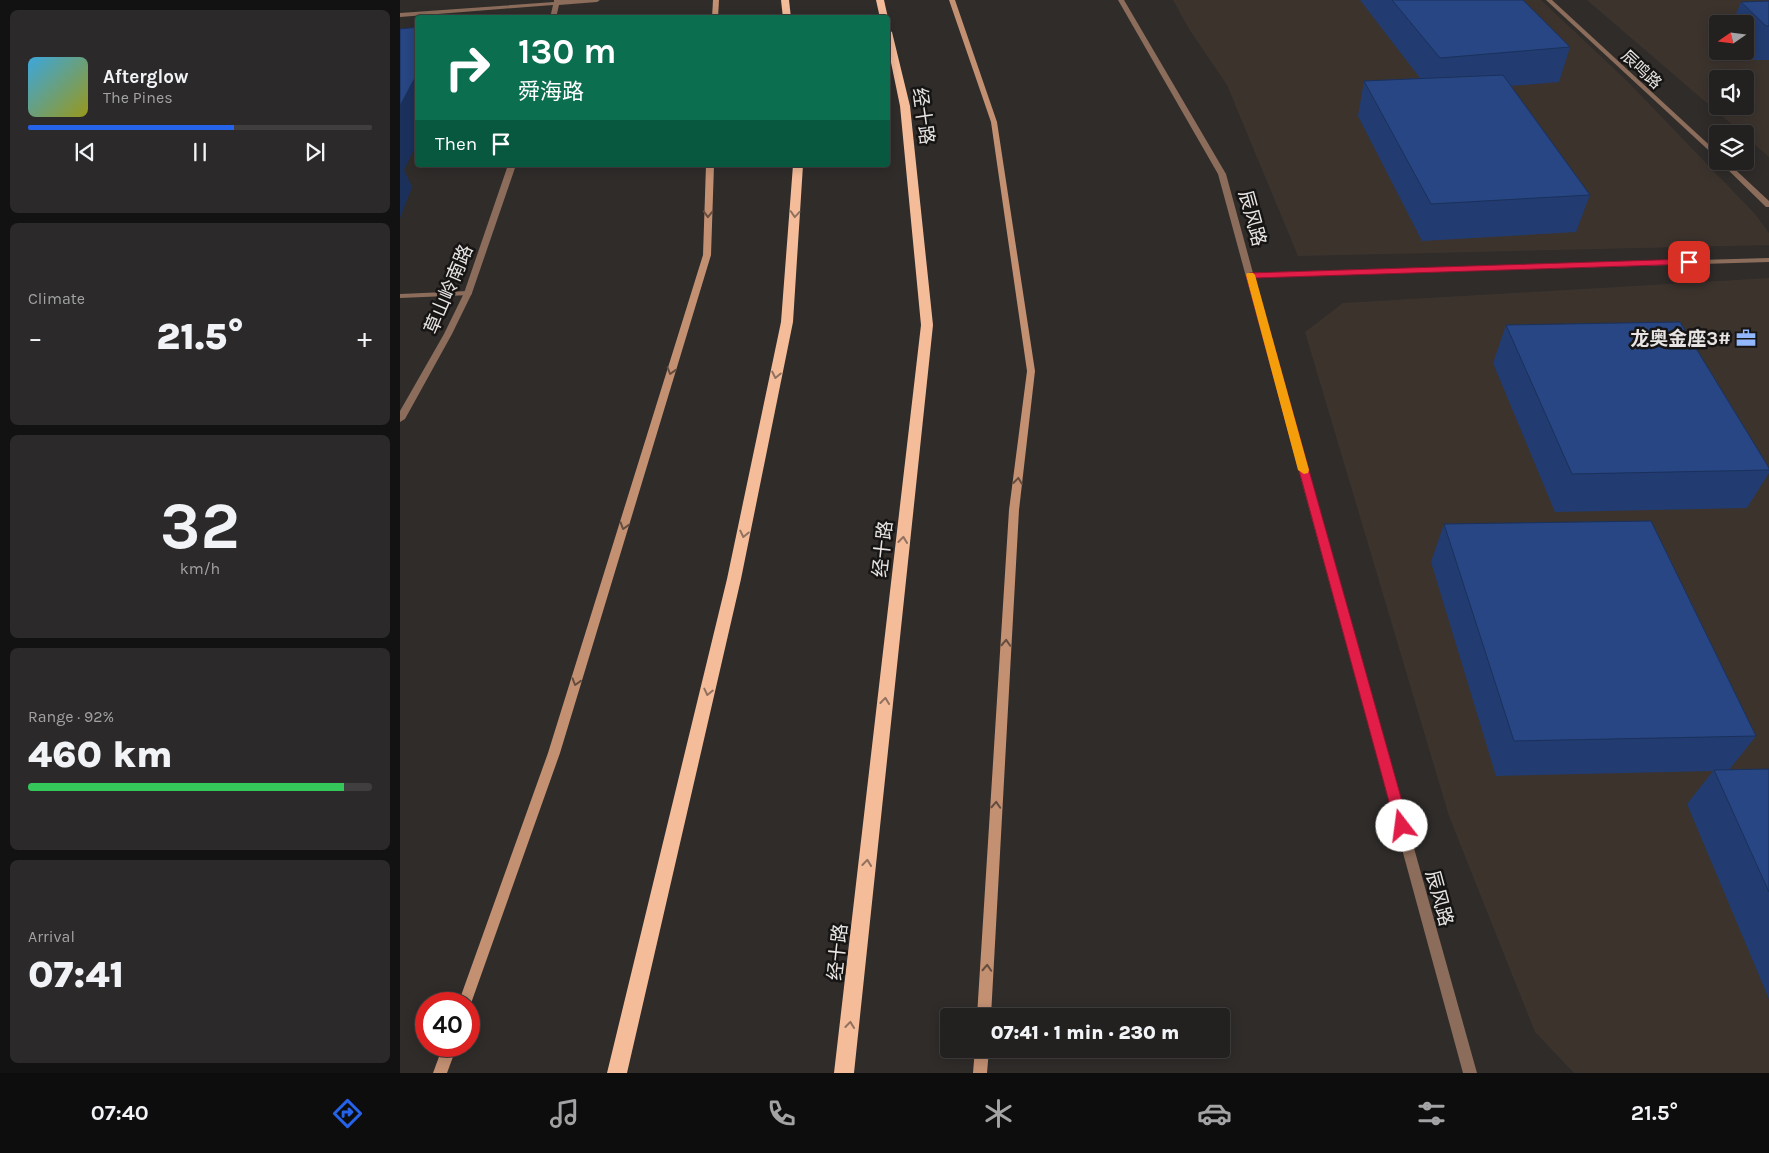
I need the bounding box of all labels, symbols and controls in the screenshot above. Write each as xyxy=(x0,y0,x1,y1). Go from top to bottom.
north arrow xyxy=(1709,15,1754,60)
map controls xyxy=(1709,15,1754,170)
text: 130 m xyxy=(518,31,616,72)
icon: right xyxy=(435,35,500,100)
street label: 辰鸣路 xyxy=(1618,46,1666,93)
text: Afterglow xyxy=(103,66,189,88)
button: sound xyxy=(1709,70,1754,115)
text: 舜海路 xyxy=(518,79,584,105)
street label: 经十路 xyxy=(908,86,938,146)
text: The Pines xyxy=(103,88,173,107)
button: layers xyxy=(1709,125,1754,170)
icon: arrive xyxy=(487,130,515,158)
text: Then xyxy=(435,133,477,155)
icon: previous xyxy=(71,138,99,166)
icon: pause xyxy=(186,138,214,166)
icon: next xyxy=(301,138,329,166)
street label: 辰风路 xyxy=(1234,188,1270,249)
one-way arrow xyxy=(703,210,714,218)
one-way arrow xyxy=(790,210,801,218)
street label: 草山岭南路 xyxy=(420,241,478,337)
pin xyxy=(1668,241,1710,283)
icon: arrive xyxy=(1675,248,1703,276)
text: Climate xyxy=(28,289,85,308)
text: 21.5° xyxy=(156,314,244,359)
text: − xyxy=(28,321,43,354)
text: + xyxy=(357,321,372,354)
office icon: 龙奥金座3# xyxy=(1735,327,1757,349)
place label: 龙奥金座3# xyxy=(1630,328,1731,350)
one-way arrow xyxy=(667,366,677,374)
one-way arrow xyxy=(772,370,782,379)
one-way arrow xyxy=(1012,477,1022,485)
text: 32 xyxy=(160,488,240,564)
street label: 经十路 xyxy=(869,520,897,579)
one-way arrow xyxy=(619,522,629,530)
one-way arrow xyxy=(739,529,749,538)
one-way arrow xyxy=(897,536,908,544)
text: km/h xyxy=(180,559,220,578)
one-way arrow xyxy=(1001,639,1012,647)
one-way arrow xyxy=(572,677,582,685)
one-way arrow xyxy=(703,688,714,697)
one-way arrow xyxy=(879,697,890,705)
text: Range · 92% xyxy=(28,707,114,726)
text: 460 km xyxy=(28,732,173,777)
position arrow xyxy=(1375,799,1427,851)
one-way arrow xyxy=(991,801,1002,809)
one-way arrow xyxy=(861,859,872,867)
street label: 辰风路 xyxy=(1421,868,1457,929)
street label: 经十路 xyxy=(824,923,852,982)
text: Arrival xyxy=(28,927,75,946)
text: 07:41 xyxy=(28,952,124,997)
one-way arrow xyxy=(981,963,992,971)
speed limit sign: 40 xyxy=(415,992,480,1057)
one-way arrow xyxy=(844,1020,855,1028)
text: 07:41 · 1 min · 230 m xyxy=(991,1022,1179,1044)
icon: directions xyxy=(330,1096,365,1131)
icon: music xyxy=(547,1096,582,1131)
icon: phone xyxy=(764,1096,799,1131)
icon: climate xyxy=(981,1096,1016,1131)
icon: car xyxy=(1197,1096,1232,1131)
icon: filters xyxy=(1414,1096,1449,1131)
text: 07:40 xyxy=(91,1100,149,1126)
text: 21.5° xyxy=(1631,1100,1678,1126)

